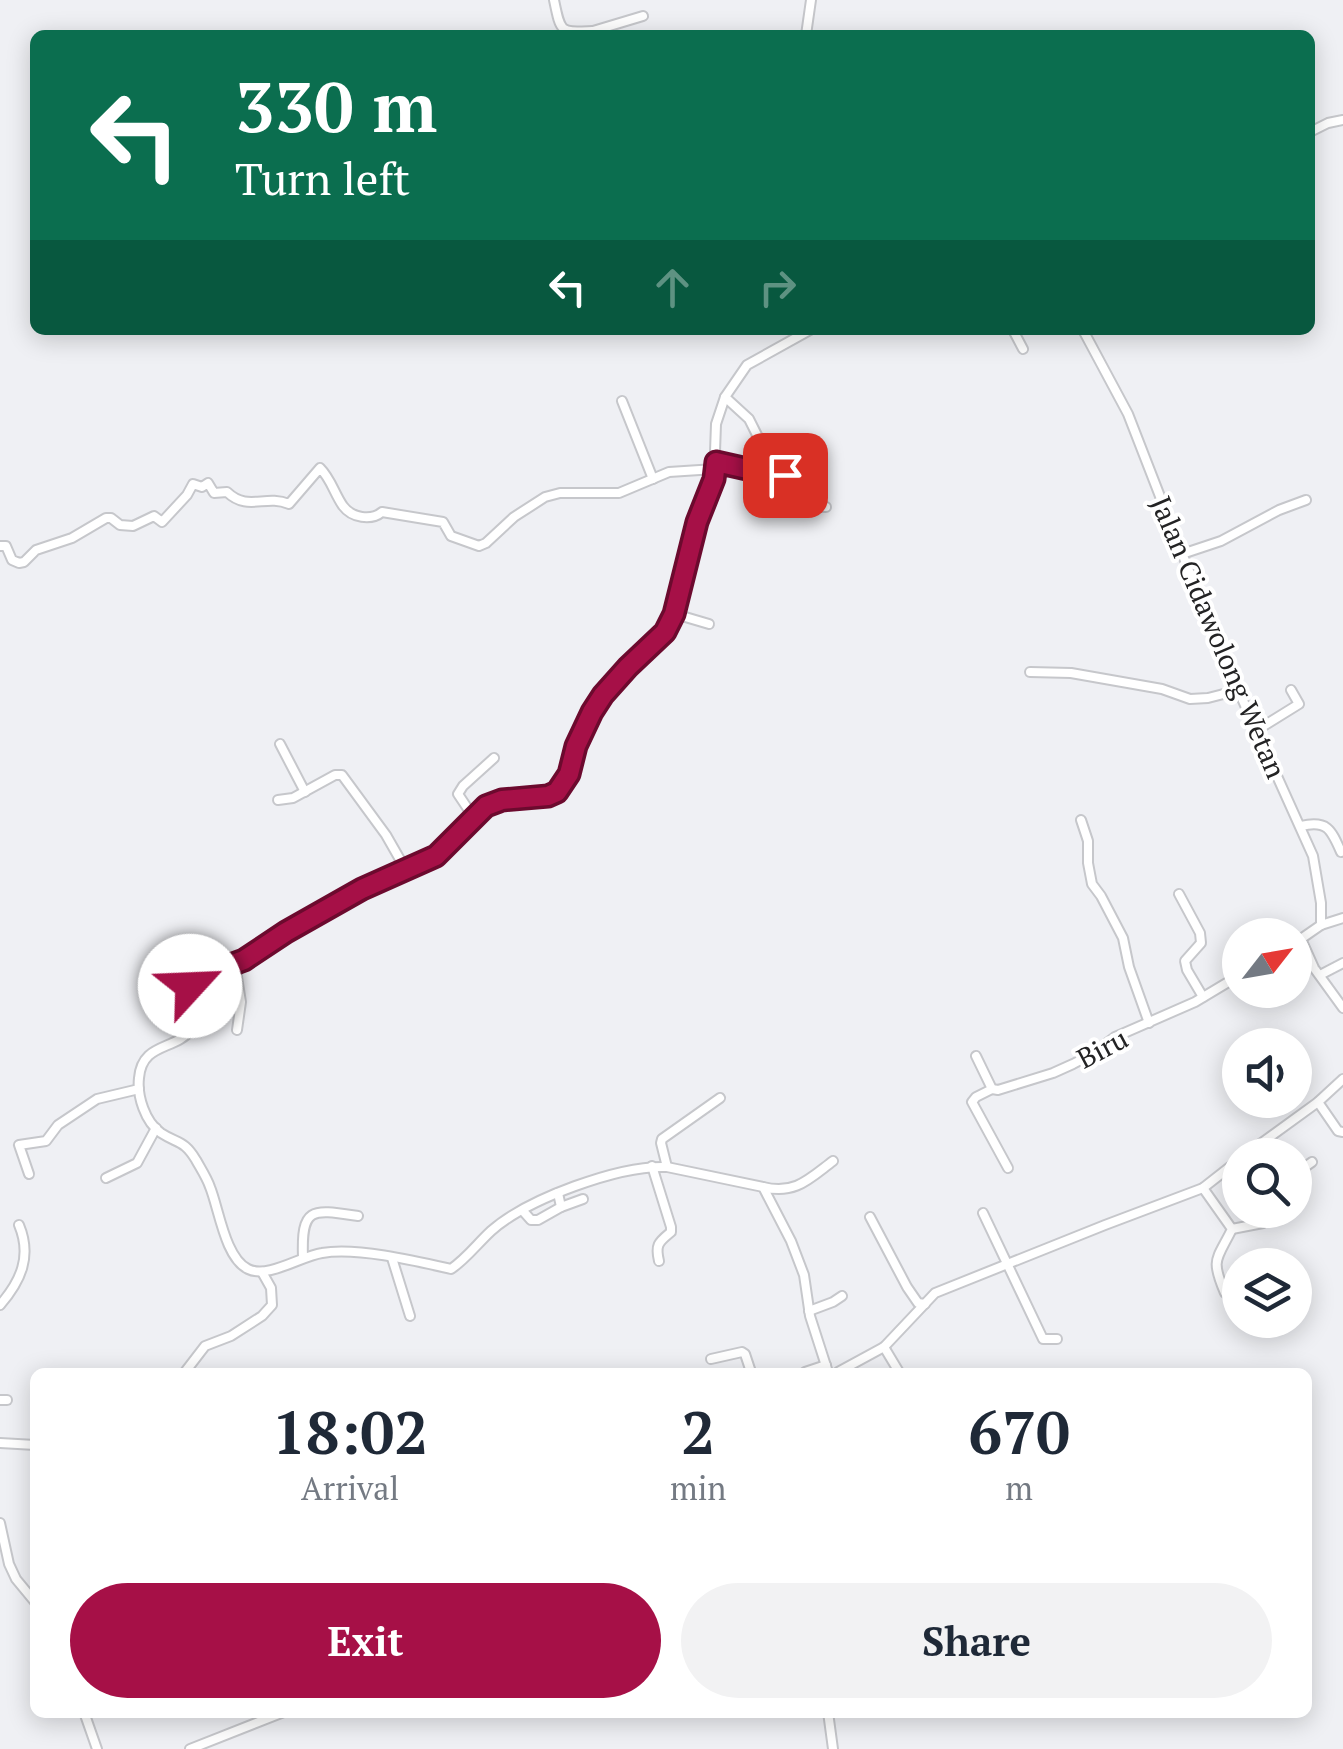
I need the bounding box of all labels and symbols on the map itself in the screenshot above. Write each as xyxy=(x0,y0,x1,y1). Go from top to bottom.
pin xyxy=(743,433,828,518)
street label: Jalan Cidawolong Wetan xyxy=(1143,490,1295,784)
north arrow xyxy=(1222,918,1312,1008)
position arrow xyxy=(138,934,242,1038)
street label: Biru xyxy=(1070,1019,1134,1077)

